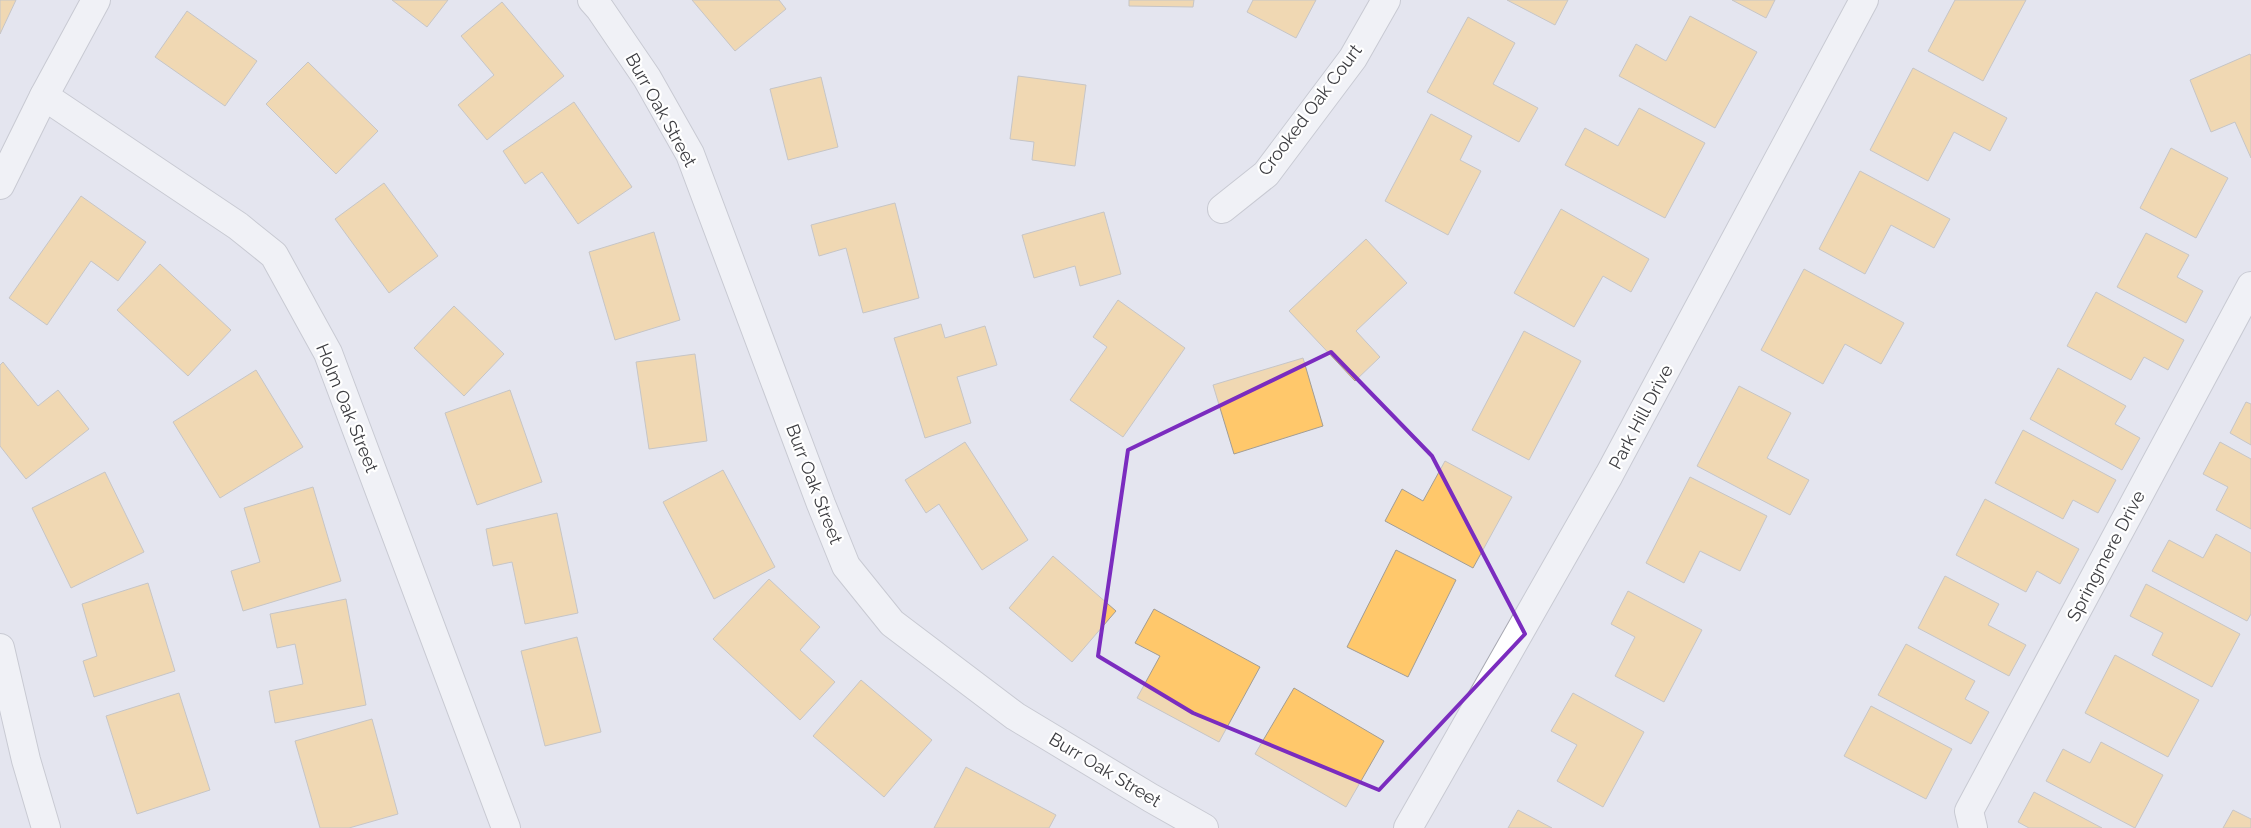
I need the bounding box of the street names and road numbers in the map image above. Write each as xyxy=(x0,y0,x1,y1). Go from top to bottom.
street label: Crooked Oak Court xyxy=(1253,40,1366,179)
street label: Burr Oak Street xyxy=(622,49,701,170)
street label: Holm Oak Street xyxy=(312,340,383,475)
street label: Park Hill Drive xyxy=(1604,361,1677,473)
street label: Burr Oak Street xyxy=(782,421,847,547)
street label: Springmere Drive xyxy=(2062,486,2149,625)
street label: Burr Oak Street xyxy=(1046,728,1165,811)

